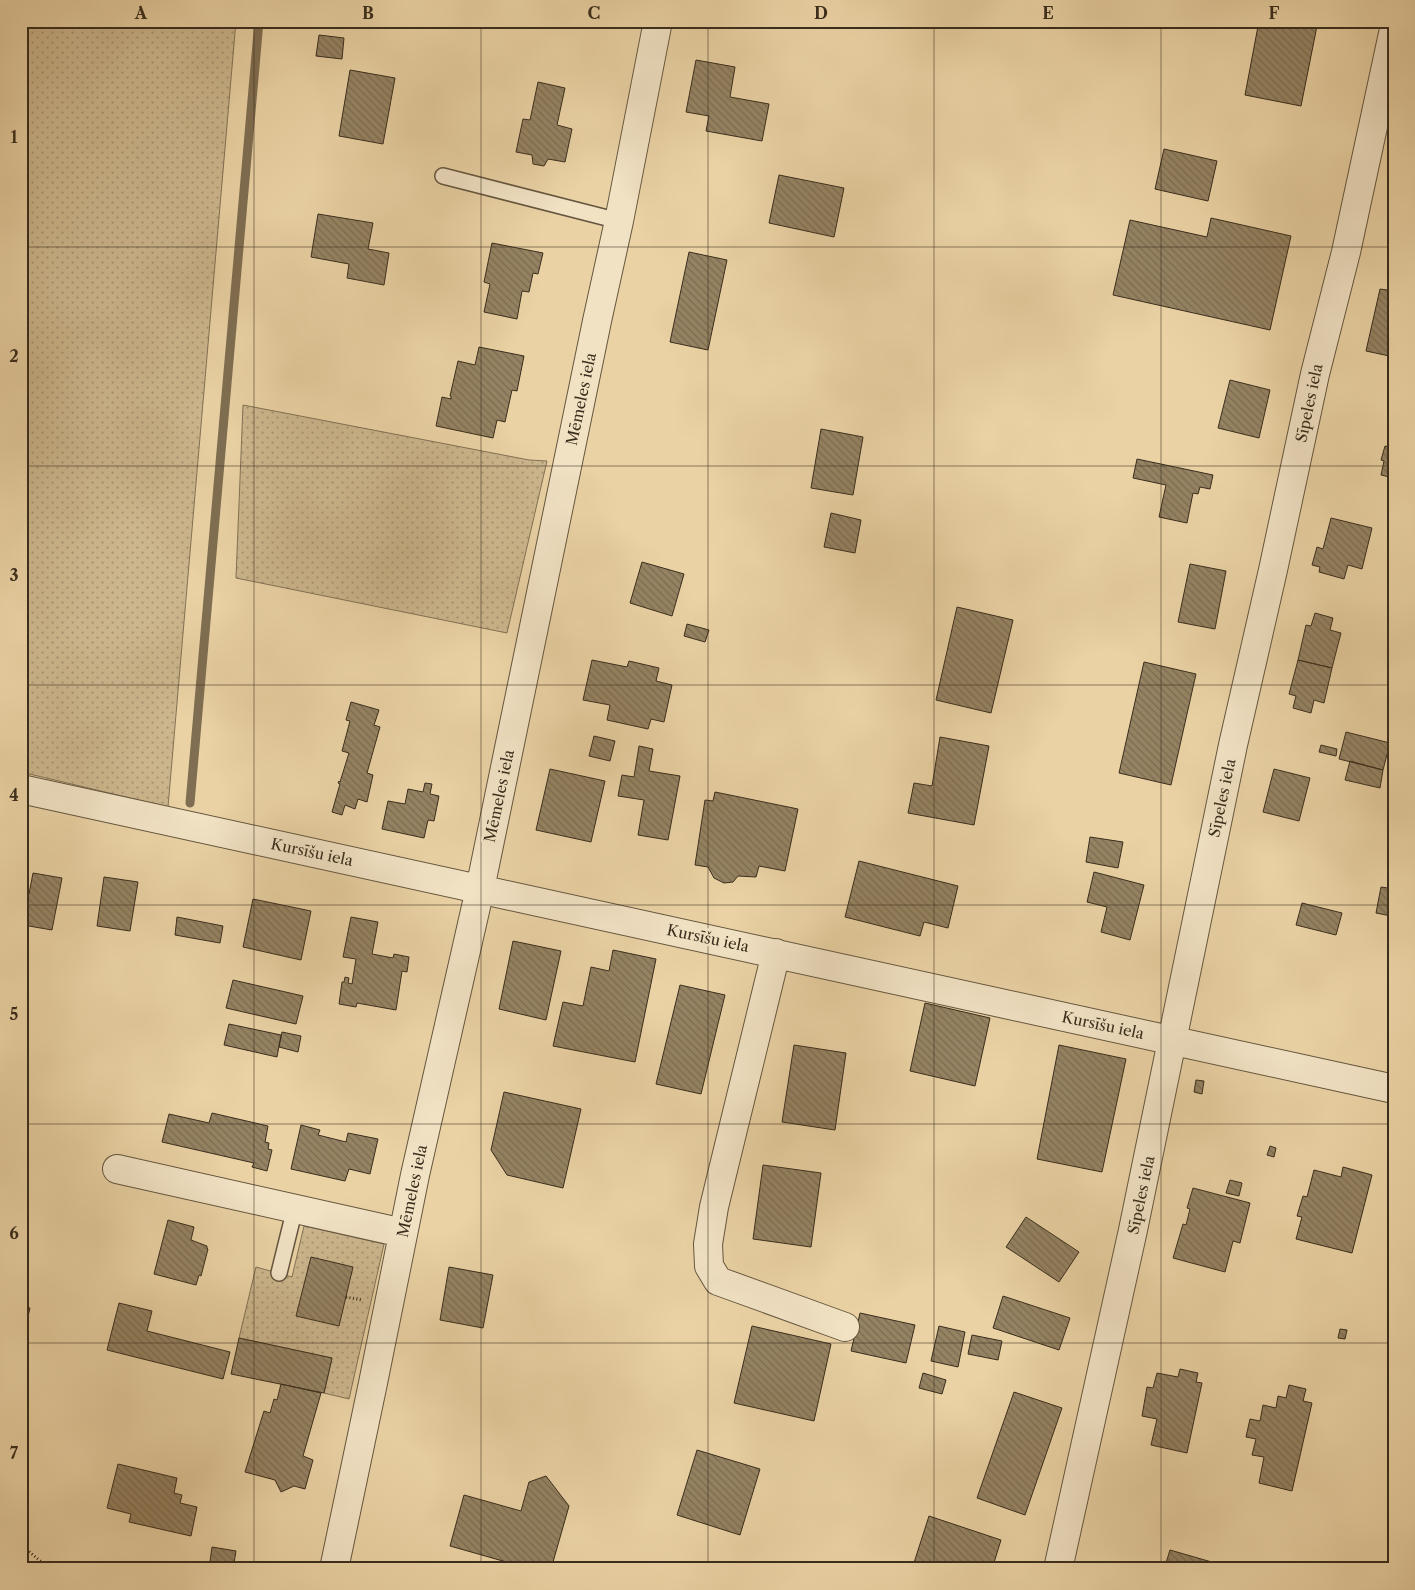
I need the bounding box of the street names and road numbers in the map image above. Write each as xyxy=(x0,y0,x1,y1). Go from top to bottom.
street label: Mēmeles iela xyxy=(562,351,600,447)
street label: Sīpeles iela xyxy=(1291,362,1327,444)
street label: Mēmeles iela xyxy=(480,748,518,844)
street label: Sīpeles iela xyxy=(1204,757,1240,839)
street label: Kursīšu iela xyxy=(269,834,355,870)
street label: Kursīšu iela xyxy=(665,920,751,956)
street label: Kursīšu iela xyxy=(1060,1007,1146,1043)
street label: Mēmeles iela xyxy=(393,1143,431,1239)
street label: Sīpeles iela xyxy=(1123,1154,1159,1236)

